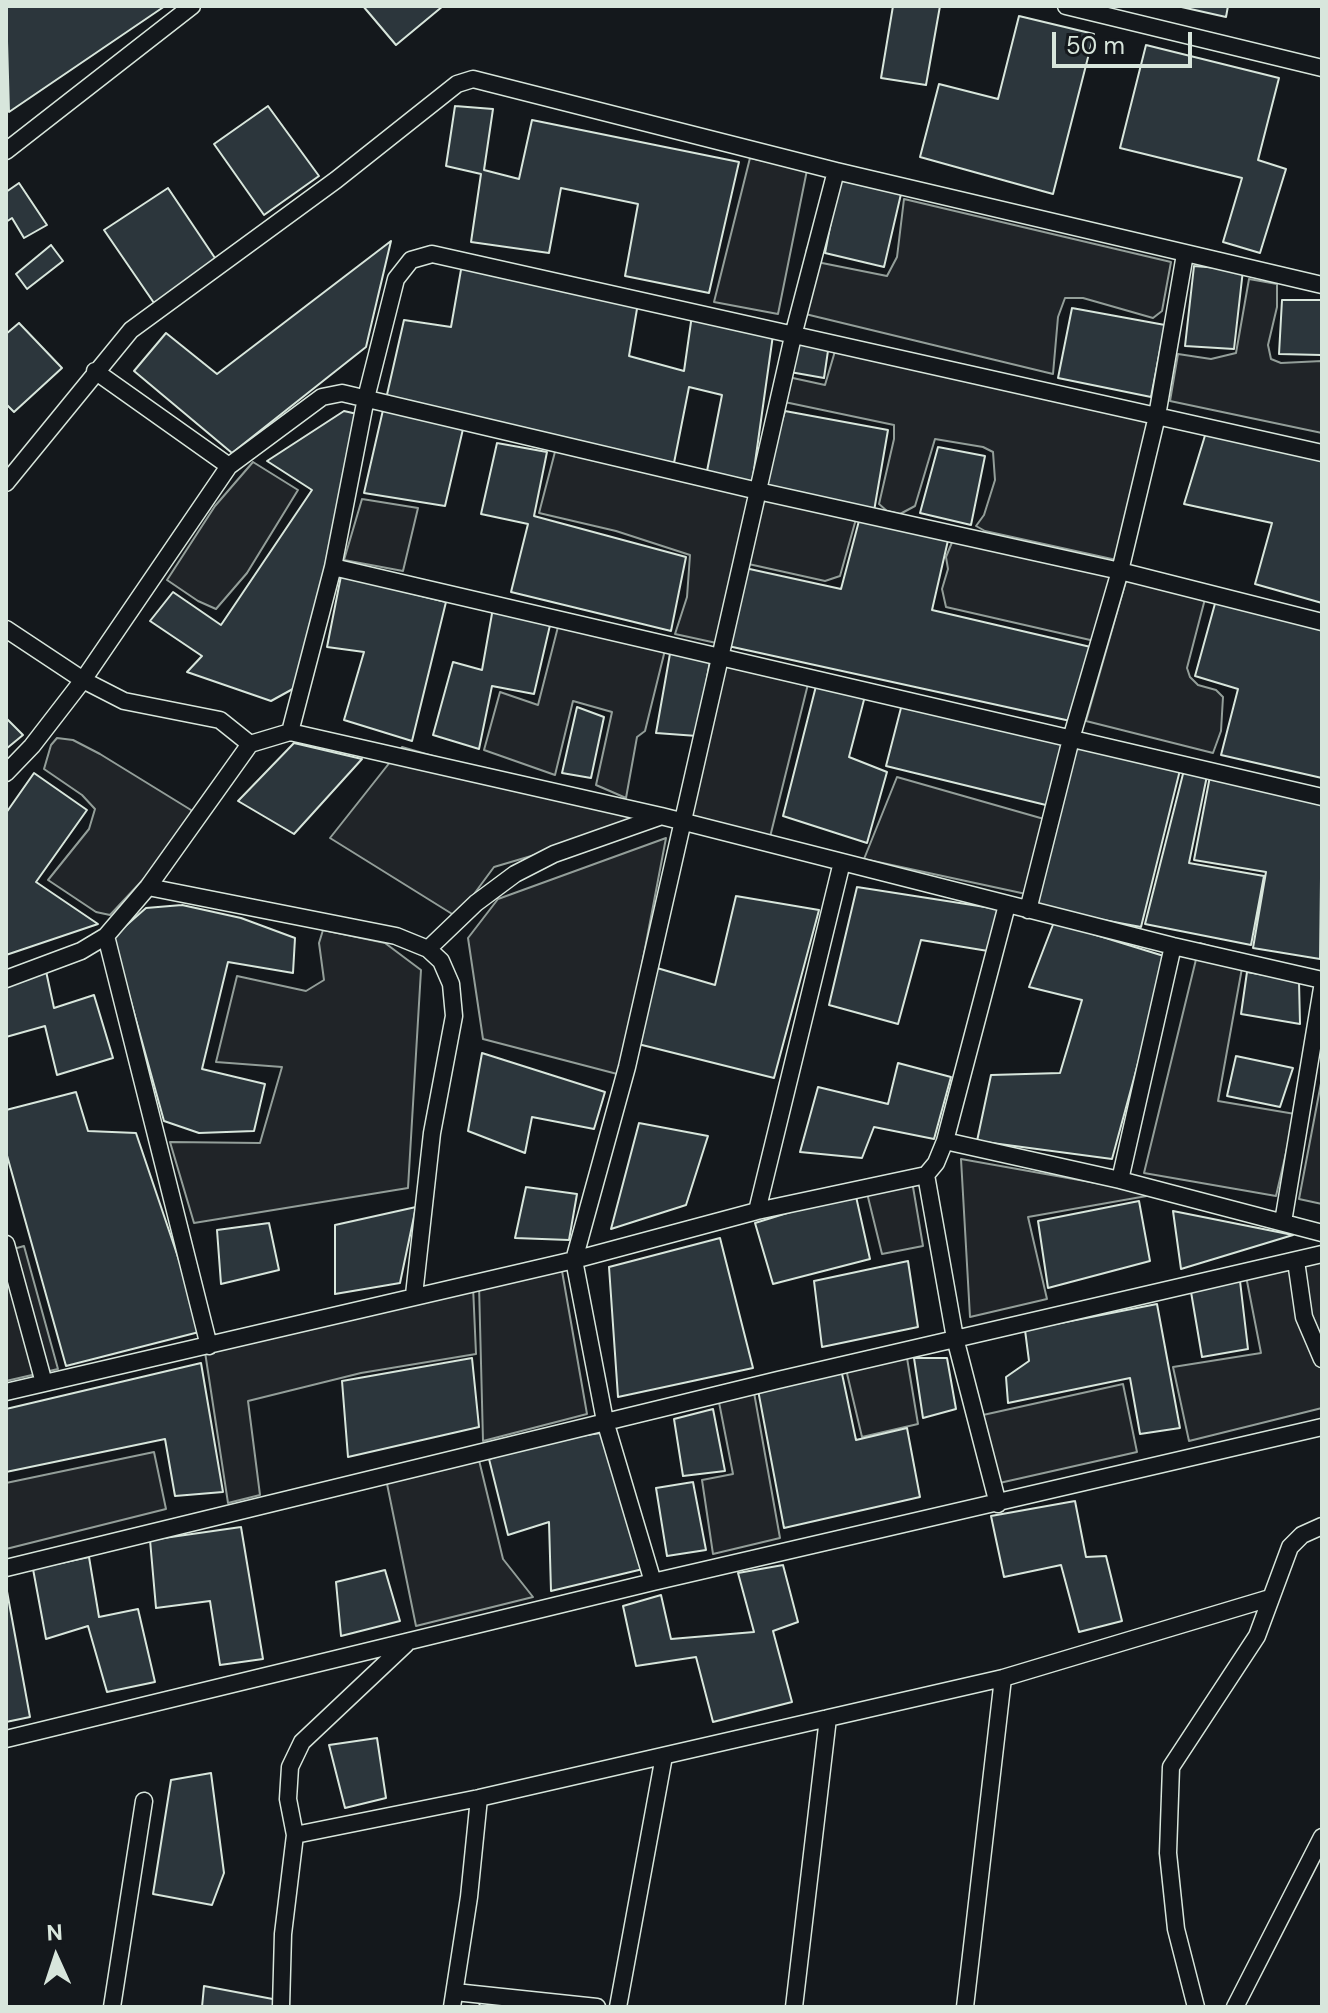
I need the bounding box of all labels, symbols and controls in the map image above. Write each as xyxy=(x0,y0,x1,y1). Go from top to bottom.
scale bar xyxy=(1056,16,1196,66)
text: 50 m xyxy=(1066,30,1125,61)
north arrow xyxy=(16,1917,96,1997)
text: N xyxy=(46,1918,63,1947)

